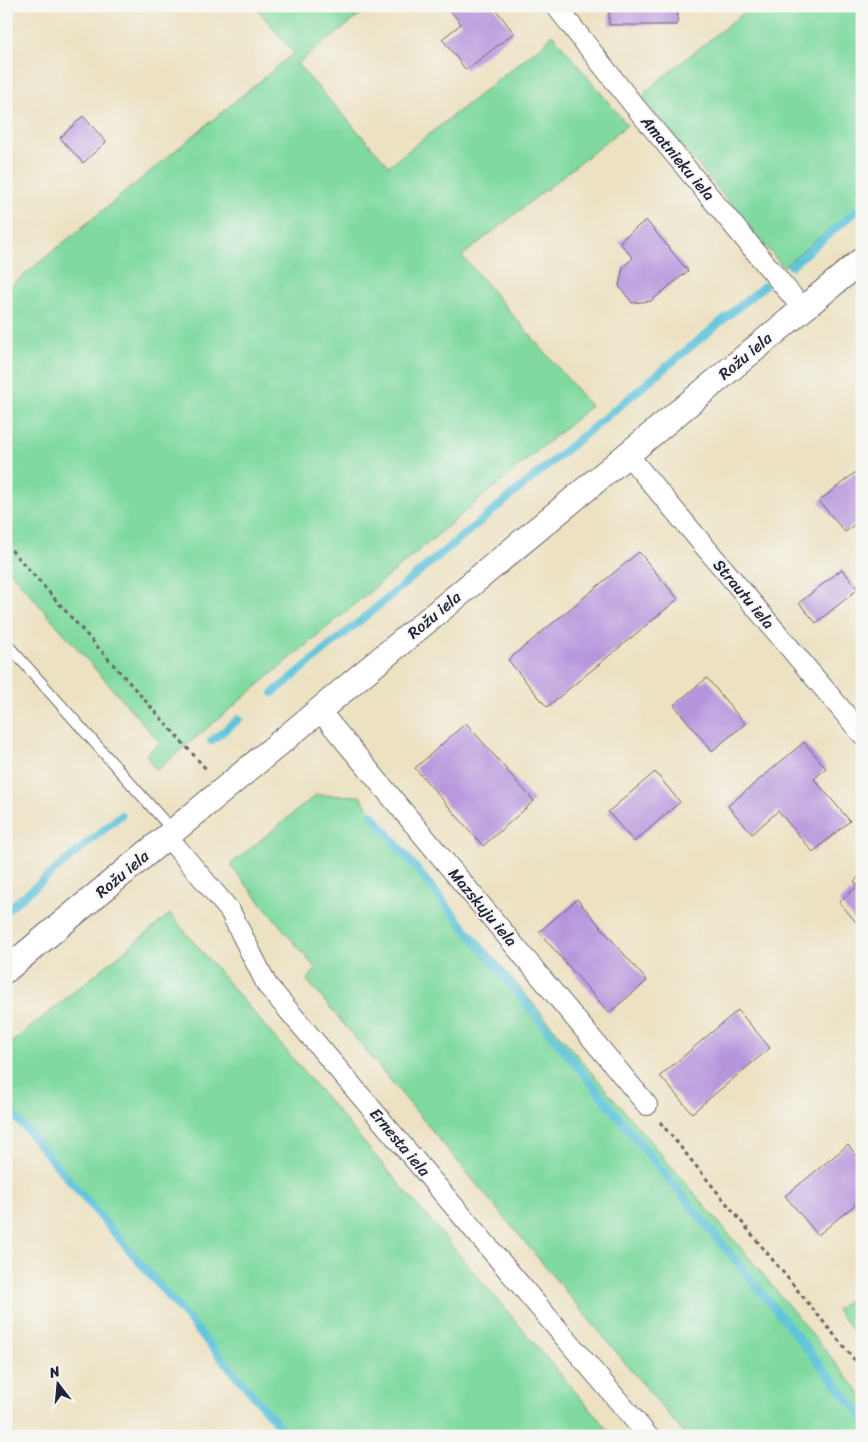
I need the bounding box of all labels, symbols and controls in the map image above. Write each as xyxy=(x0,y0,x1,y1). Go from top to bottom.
street label: Amatnieku iela xyxy=(633,108,723,207)
street label: Rožu iela xyxy=(711,324,779,387)
street label: Strautu iela xyxy=(706,552,782,636)
street label: Rožu iela xyxy=(400,583,468,646)
street label: Rožu iela xyxy=(88,842,156,905)
street label: Mazskuju iela xyxy=(441,861,525,953)
street label: Ernesta iela xyxy=(362,1101,438,1184)
text: N xyxy=(45,1359,63,1386)
north arrow xyxy=(32,1360,82,1410)

